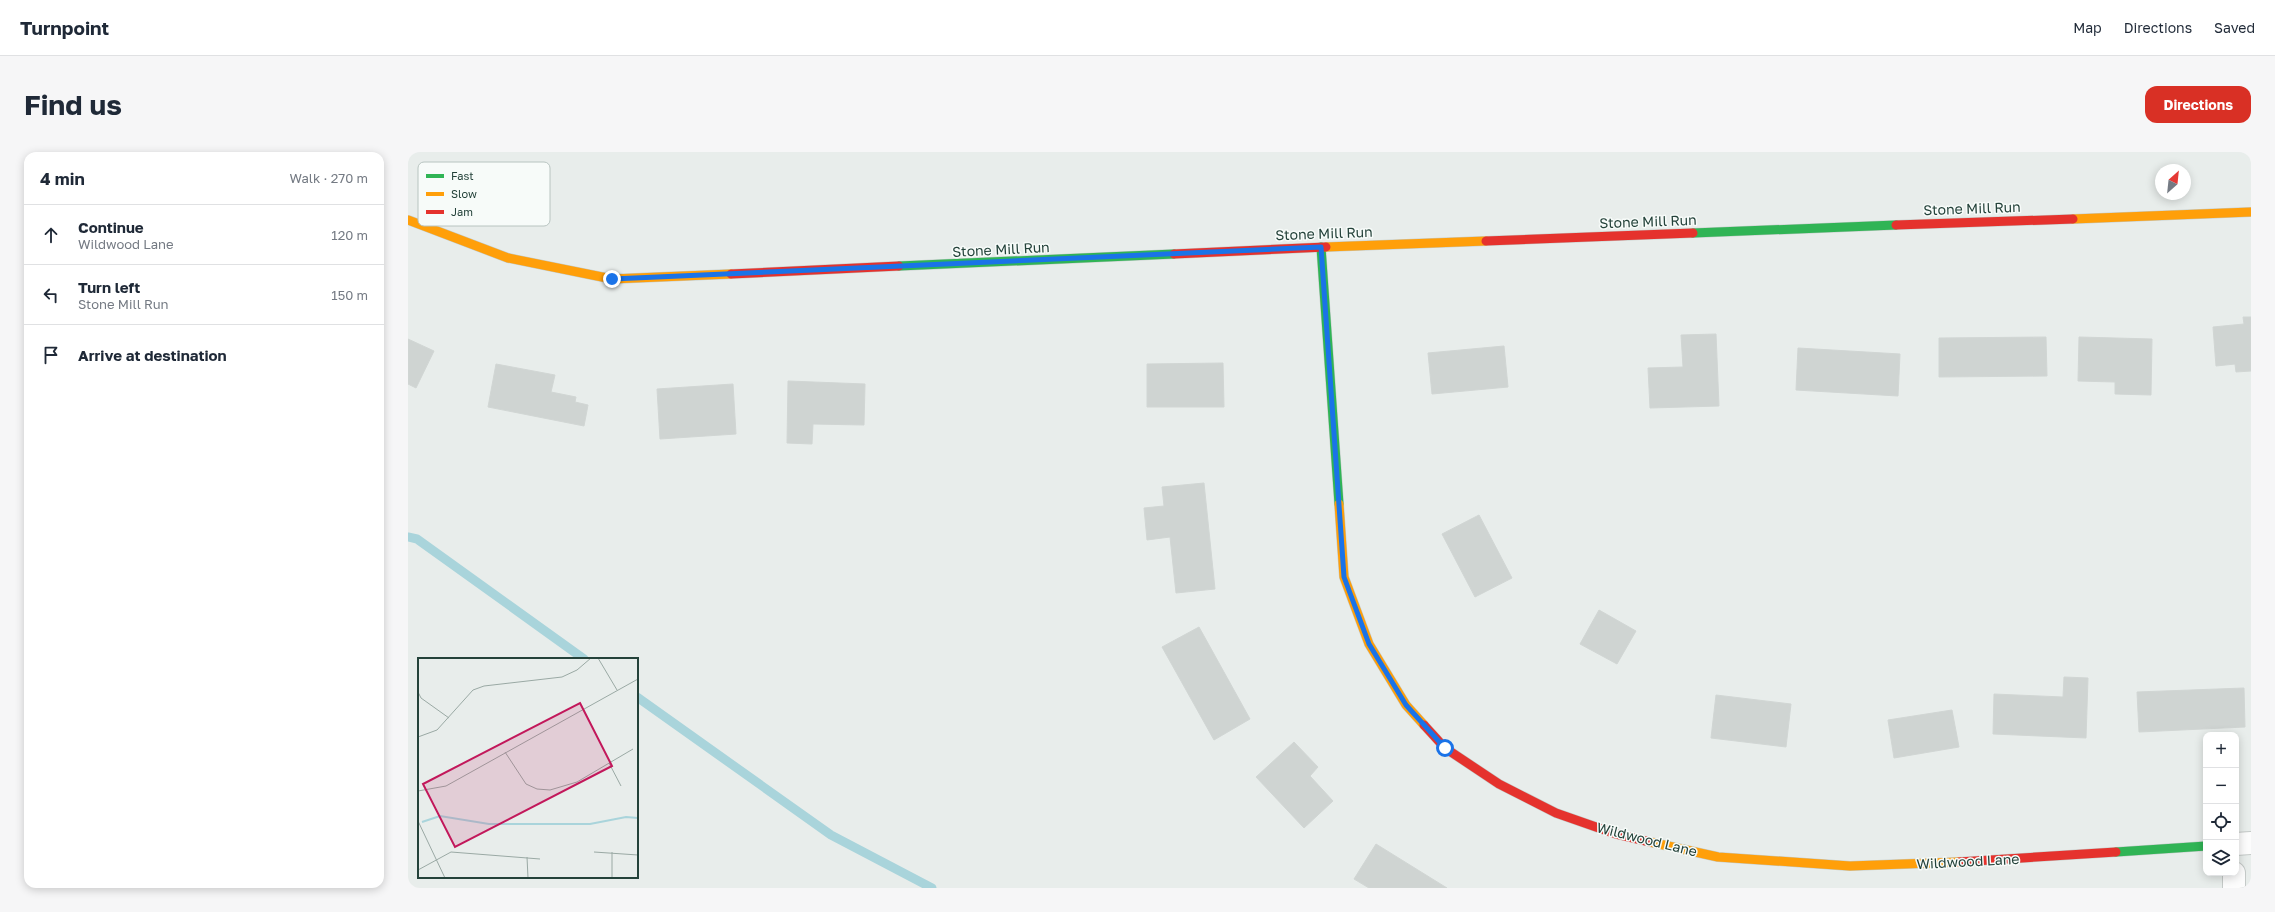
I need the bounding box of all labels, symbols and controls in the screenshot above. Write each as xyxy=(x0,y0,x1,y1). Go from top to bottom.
text: Turnpoint xyxy=(20,16,109,39)
text: Map xyxy=(2073,19,2102,36)
text: Directions xyxy=(2124,19,2192,36)
text: Saved xyxy=(2214,19,2255,36)
button: Directions xyxy=(2145,86,2251,123)
text: Find us xyxy=(24,88,122,121)
legend xyxy=(418,162,550,226)
north arrow xyxy=(2155,164,2191,200)
text: 4 min xyxy=(40,168,85,189)
text: Fast xyxy=(451,169,474,182)
text: Walk · 270 m xyxy=(290,170,368,186)
text: Slow xyxy=(451,187,477,200)
street label: Stone Mill Run xyxy=(1923,198,2021,218)
text: Jam xyxy=(451,205,473,218)
street label: Stone Mill Run xyxy=(1599,211,1697,231)
text: Continue xyxy=(78,218,144,236)
street label: Stone Mill Run xyxy=(1275,223,1373,243)
icon: ahead xyxy=(40,224,62,246)
text: 120 m xyxy=(331,227,368,243)
text: Wildwood Lane xyxy=(78,236,174,252)
street label: Stone Mill Run xyxy=(952,238,1050,260)
route end xyxy=(603,270,621,288)
text: Turn left xyxy=(78,278,140,296)
icon: left xyxy=(40,284,62,306)
text: 150 m xyxy=(331,287,368,303)
text: Stone Mill Run xyxy=(78,296,169,312)
icon: arrive xyxy=(40,344,62,366)
text: Arrive at destination xyxy=(78,346,227,364)
inset map xyxy=(418,658,638,878)
map controls xyxy=(2203,732,2239,876)
button: + xyxy=(2203,732,2239,768)
route start xyxy=(1436,739,1454,757)
button: − xyxy=(2203,768,2239,804)
button: locate xyxy=(2203,804,2239,840)
street label: Wildwood Lane xyxy=(1595,818,1699,860)
button: layers xyxy=(2203,840,2239,876)
street label: Wildwood Lane xyxy=(1916,850,2020,872)

